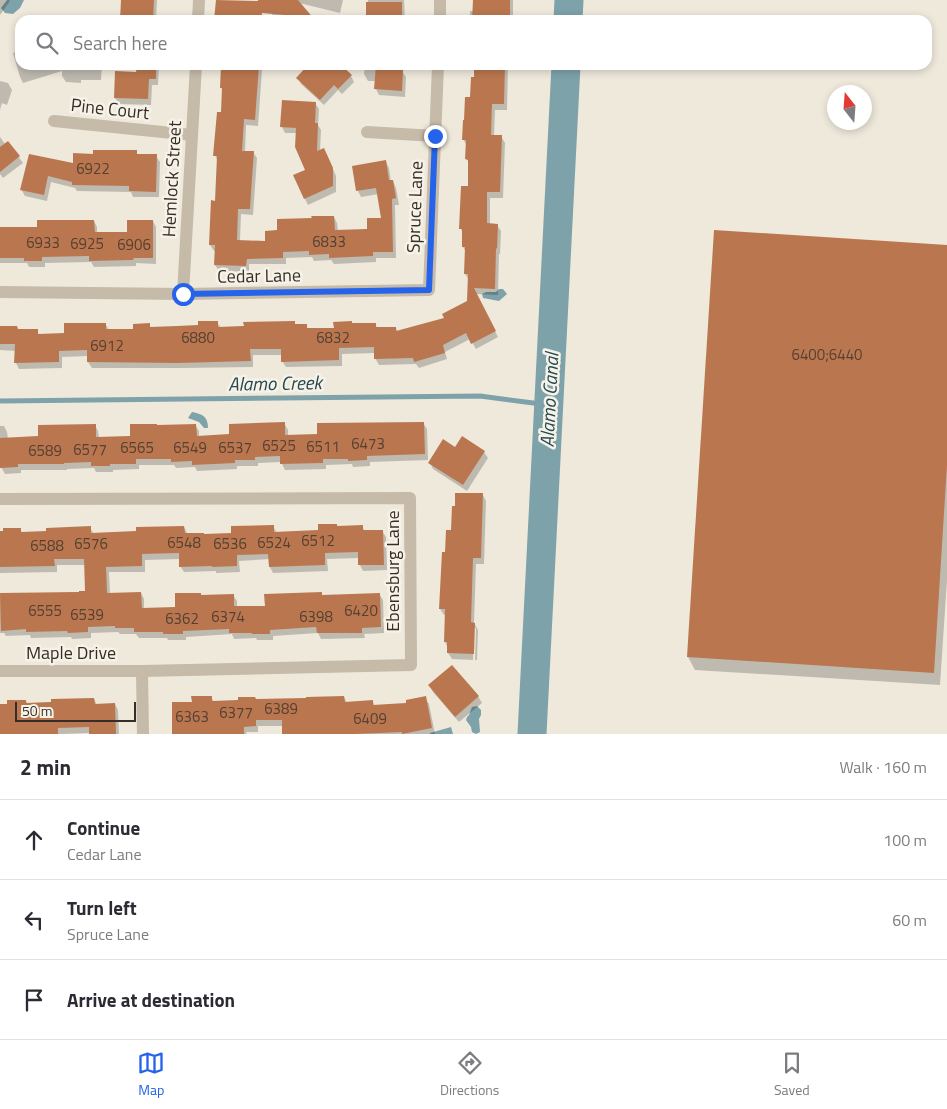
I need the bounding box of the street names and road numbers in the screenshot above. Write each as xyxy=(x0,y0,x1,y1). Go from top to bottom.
street label: Pine Court xyxy=(70,91,151,126)
street label: Hemlock Street xyxy=(155,119,188,238)
street label: Spruce Lane xyxy=(399,160,430,254)
street label: Cedar Lane xyxy=(217,261,301,290)
street label: Ebensburg Lane xyxy=(379,510,406,632)
street label: Maple Drive xyxy=(26,639,116,666)

